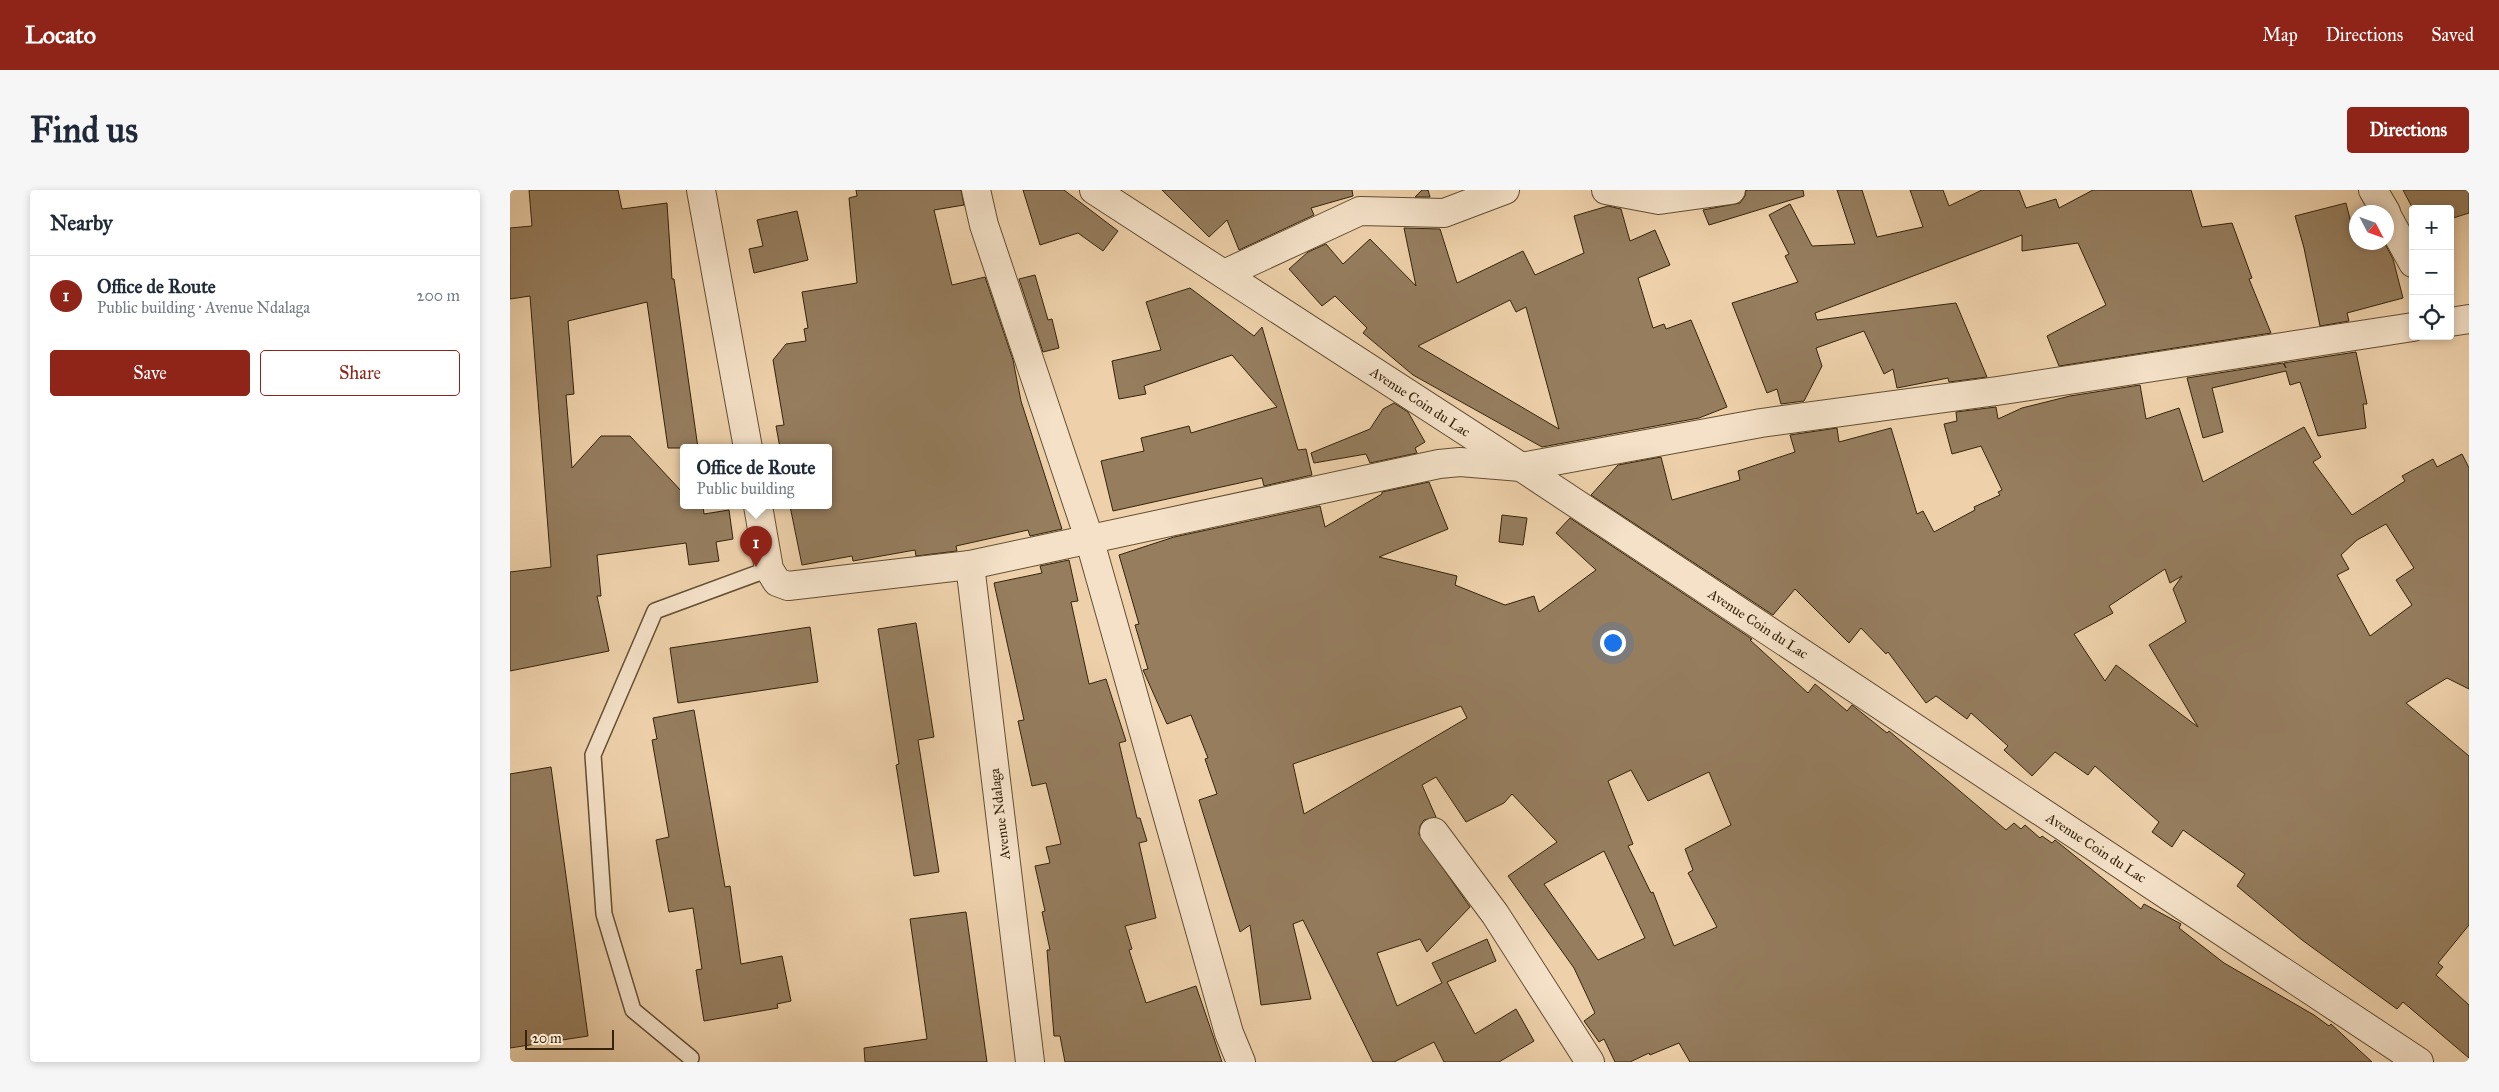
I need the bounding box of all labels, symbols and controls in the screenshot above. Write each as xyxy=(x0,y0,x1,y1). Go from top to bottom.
text: Locato xyxy=(25,20,96,50)
text: Map xyxy=(2262,24,2298,46)
text: Directions xyxy=(2326,24,2403,46)
text: Saved xyxy=(2431,24,2474,46)
button: Directions xyxy=(2347,107,2469,153)
text: Find us xyxy=(30,109,138,152)
north arrow xyxy=(2349,205,2394,250)
map controls xyxy=(2409,205,2454,340)
button: + xyxy=(2409,205,2454,250)
text: Nearby xyxy=(50,210,113,236)
button: − xyxy=(2409,250,2454,295)
text: Office de Route xyxy=(97,275,216,298)
text: 1 xyxy=(63,286,69,305)
text: 200 m xyxy=(417,286,460,305)
button: locate xyxy=(2409,295,2454,340)
text: Public building · Avenue Ndalaga xyxy=(97,298,310,317)
button: Save xyxy=(50,350,250,396)
button: Share xyxy=(260,350,460,396)
street label: Avenue Coin du Lac xyxy=(1366,363,1473,441)
popup xyxy=(680,444,832,509)
text: Office de Route xyxy=(697,456,815,479)
text: Public building xyxy=(697,479,794,498)
pin: 1 xyxy=(740,526,772,567)
street label: Avenue Coin du Lac xyxy=(1704,585,1811,663)
your location xyxy=(1600,630,1626,656)
street label: Avenue Ndalaga xyxy=(986,767,1014,862)
street label: Avenue Coin du Lac xyxy=(2042,809,2149,887)
scale bar xyxy=(525,1027,614,1050)
text: 20 m xyxy=(532,1030,562,1047)

